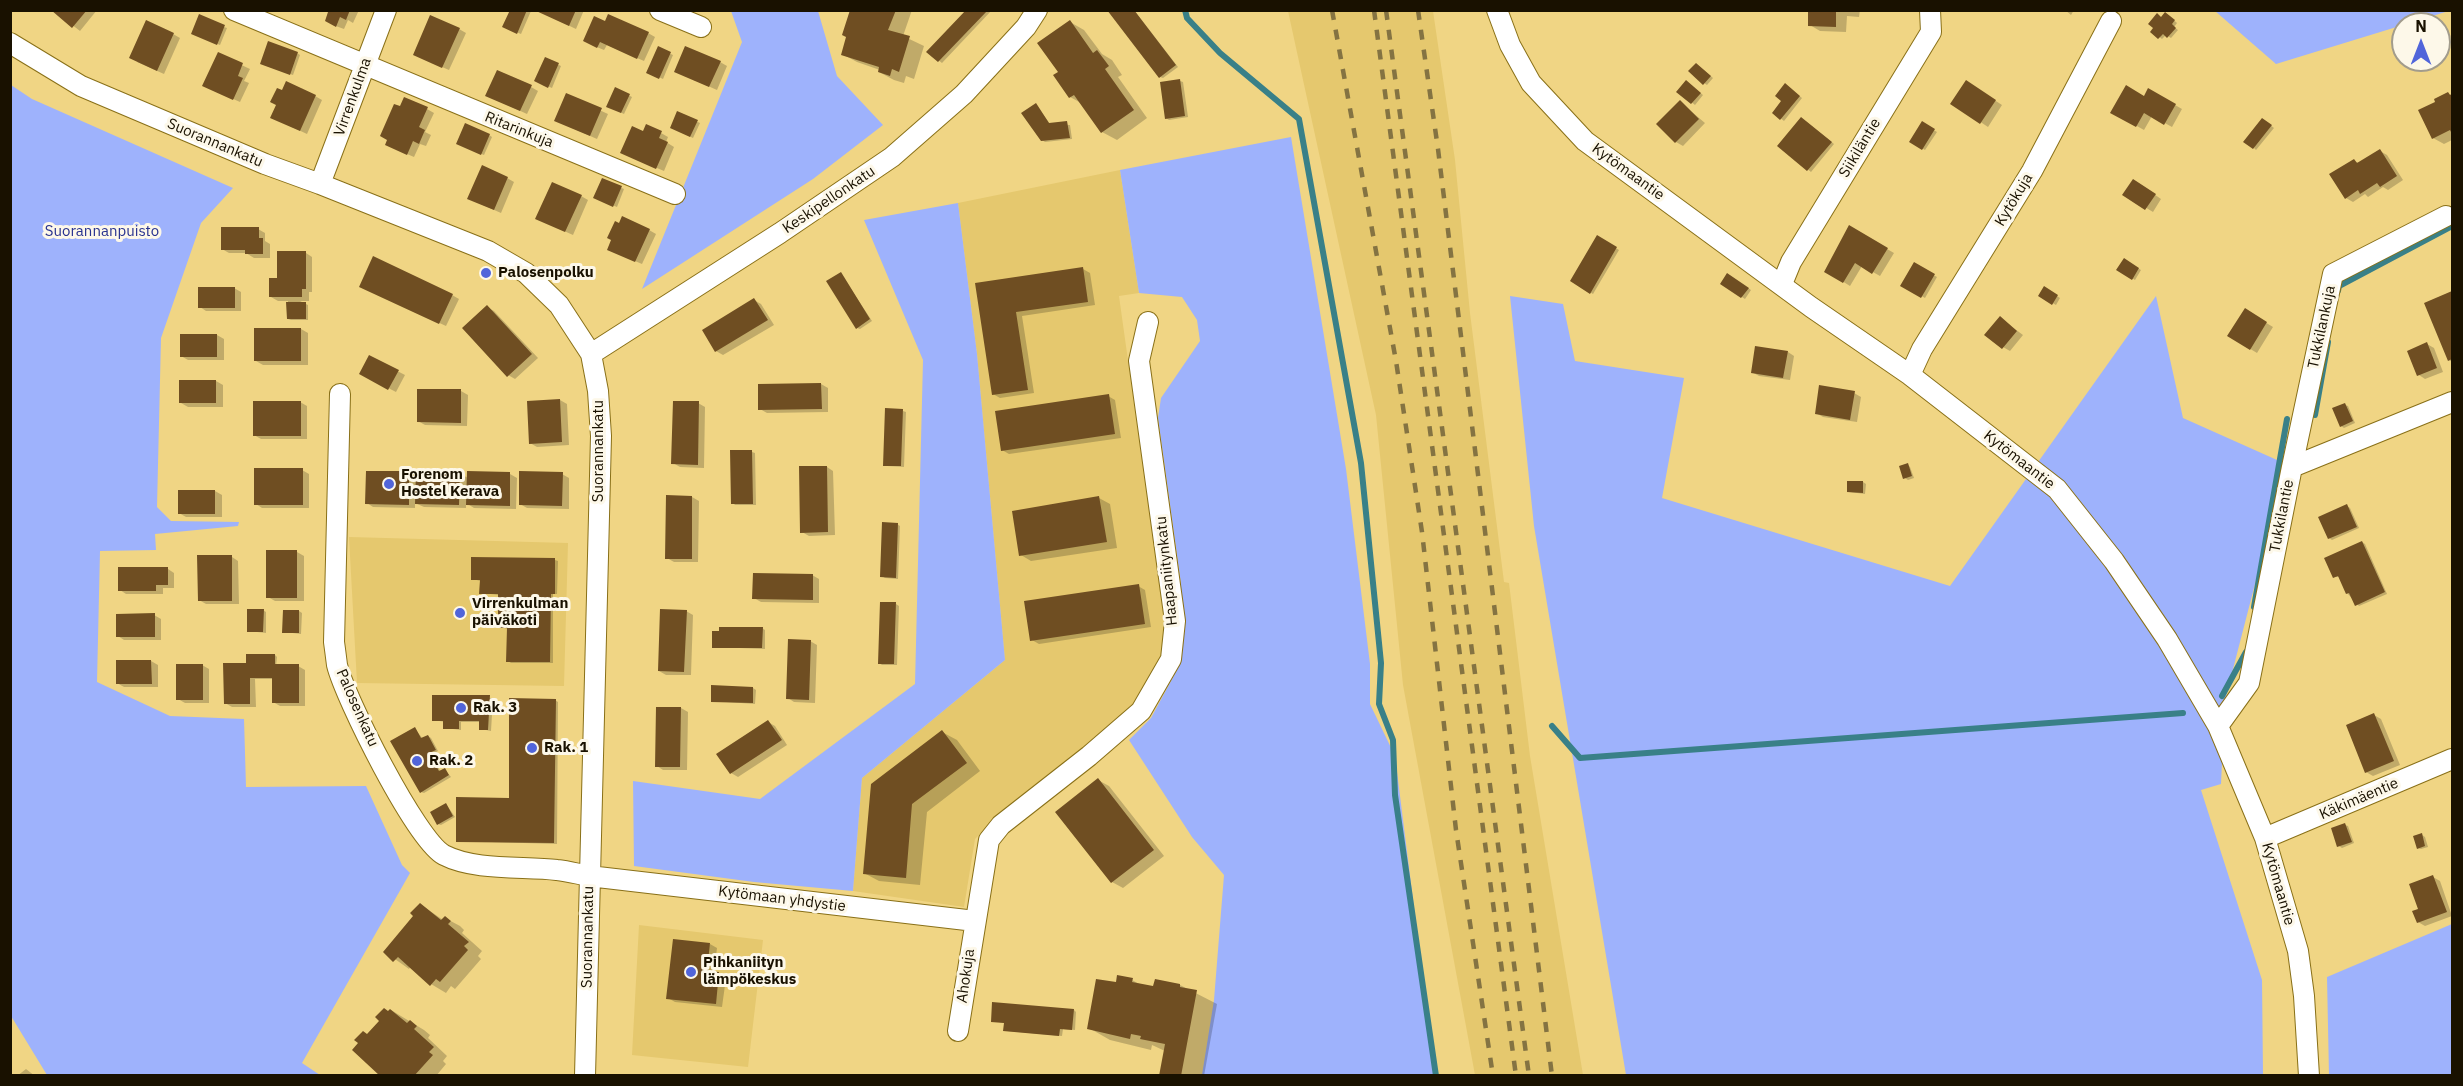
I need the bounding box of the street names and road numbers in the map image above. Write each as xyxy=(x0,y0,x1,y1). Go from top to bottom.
street label: Virrenkulma xyxy=(331,55,375,139)
street label: Ritarinkuja xyxy=(482,108,556,152)
street label: Suorannankatu xyxy=(164,115,266,171)
street label: Siikiläntie xyxy=(1835,115,1885,181)
street label: Kytömaantie xyxy=(1588,140,1668,204)
street label: Keskipellonkatu xyxy=(779,162,879,238)
street label: Kytökuja xyxy=(1991,170,2037,230)
street label: Tukkilankuja xyxy=(2304,284,2340,370)
street label: Suorannankatu xyxy=(590,400,608,502)
street label: Kytömaantie xyxy=(1980,427,2058,493)
street label: Tukkilantie xyxy=(2266,478,2298,554)
street label: Haapaniitynkatu xyxy=(1152,515,1182,627)
street label: Palosenkatu xyxy=(332,666,382,750)
street label: Käkimäentie xyxy=(2317,774,2401,824)
street label: Kytömaantie xyxy=(2258,841,2298,927)
street label: Kytömaan yhdystie xyxy=(717,882,847,916)
street label: Suorannankatu xyxy=(578,886,598,988)
street label: Ahokuja xyxy=(953,948,979,1004)

